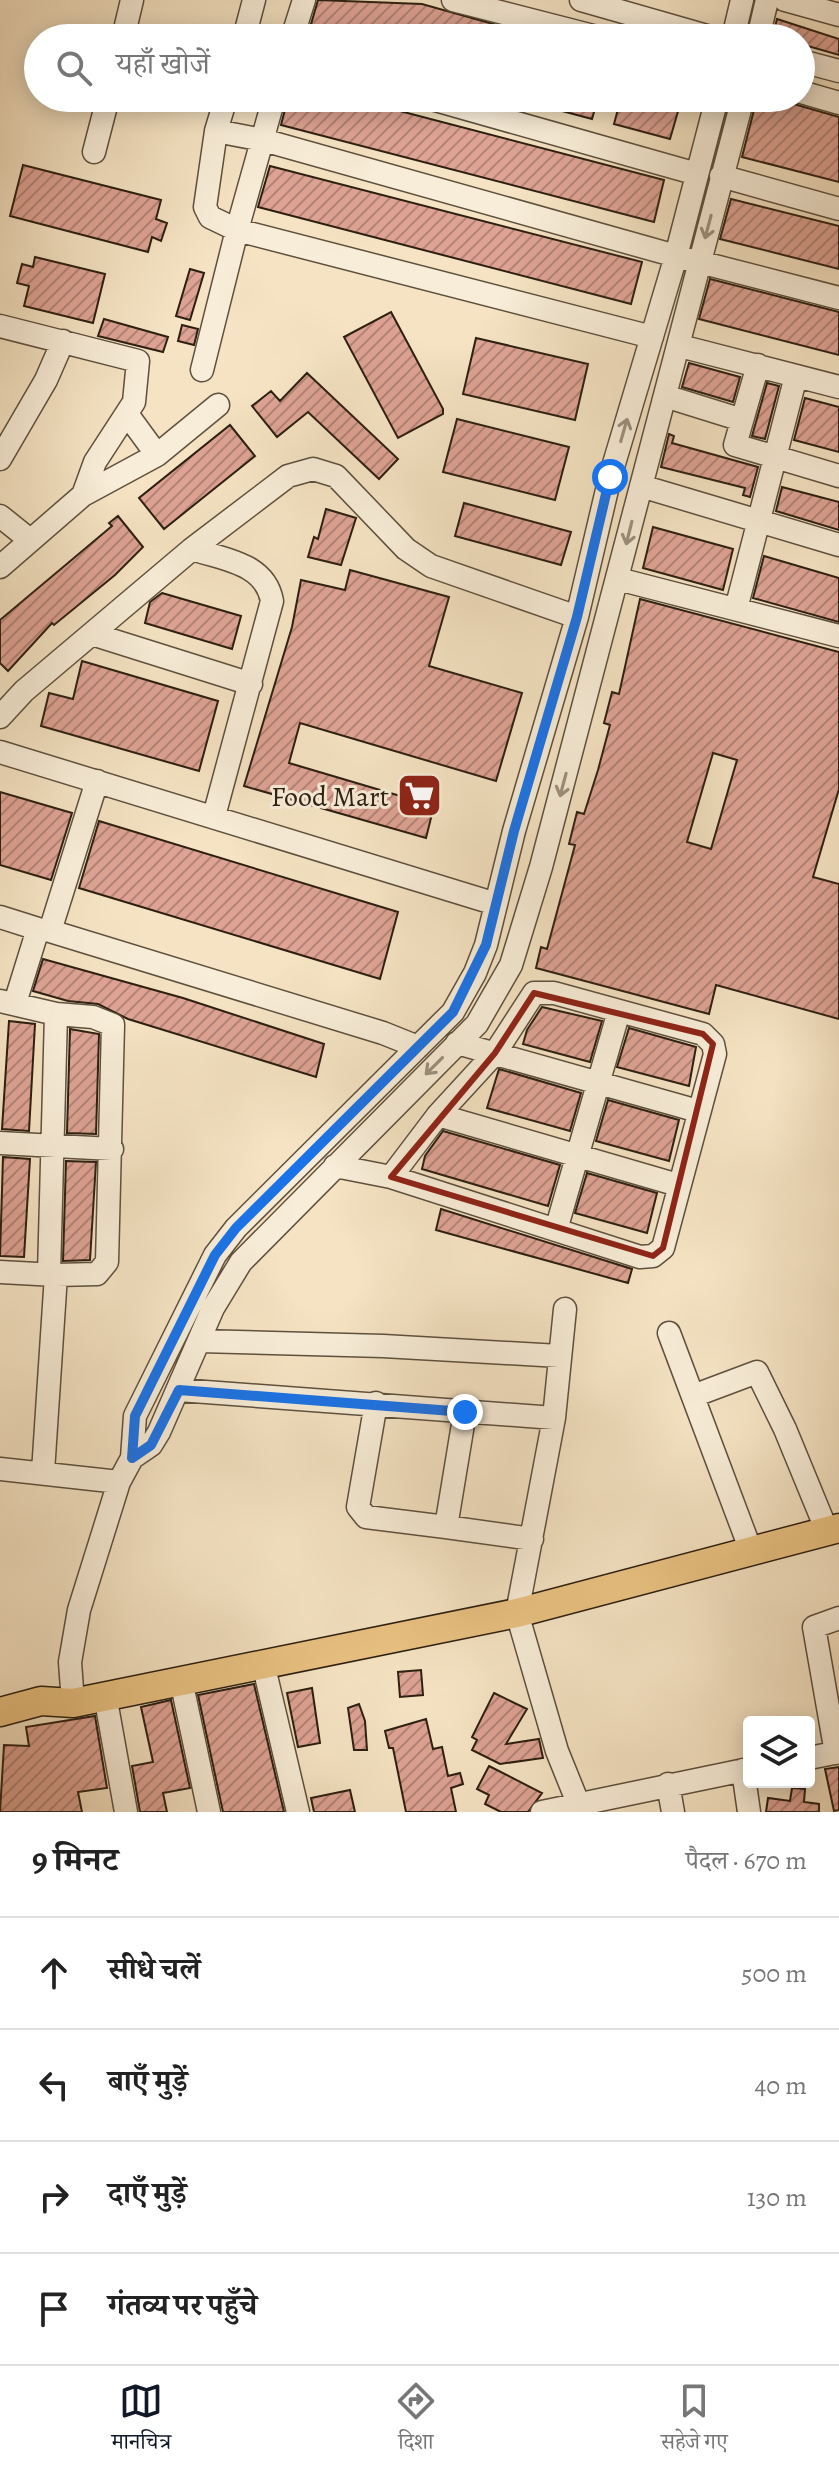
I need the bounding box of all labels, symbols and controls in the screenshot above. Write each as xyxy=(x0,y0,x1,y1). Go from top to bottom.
search box xyxy=(24,24,815,112)
text: यहाँ खोजें xyxy=(116,44,210,84)
icon: search xyxy=(52,46,96,90)
one-way arrow xyxy=(699,214,714,240)
one-way arrow xyxy=(617,418,632,444)
route start xyxy=(592,459,628,495)
one-way arrow xyxy=(621,520,636,546)
one-way arrow xyxy=(554,771,569,797)
supermarket icon: Food Mart xyxy=(396,772,444,820)
place label: Food Mart xyxy=(271,778,389,816)
one-way arrow xyxy=(425,1056,444,1075)
route end xyxy=(447,1394,483,1430)
map controls xyxy=(743,1716,815,1788)
button: layers xyxy=(743,1716,815,1788)
text: 9 मिनट xyxy=(32,1836,118,1883)
text: पैदल · 670 m xyxy=(685,1843,807,1878)
text: सीधे चलें xyxy=(108,1949,200,1989)
icon: ahead xyxy=(32,1951,76,1995)
text: 500 m xyxy=(741,1956,807,1991)
text: बाएँ मुड़ें xyxy=(108,2061,188,2101)
icon: left xyxy=(32,2063,76,2107)
text: 40 m xyxy=(755,2068,807,2103)
text: दाएँ मुड़ें xyxy=(108,2173,187,2213)
icon: right xyxy=(32,2175,76,2219)
text: 130 m xyxy=(747,2180,807,2215)
text: गंतव्य पर पहुँचे xyxy=(108,2285,257,2325)
icon: arrive xyxy=(32,2287,76,2331)
tab: मानचित्र xyxy=(111,2379,171,2463)
tab: दिशा xyxy=(394,2379,438,2463)
tab: सहेजे गए xyxy=(661,2379,728,2463)

